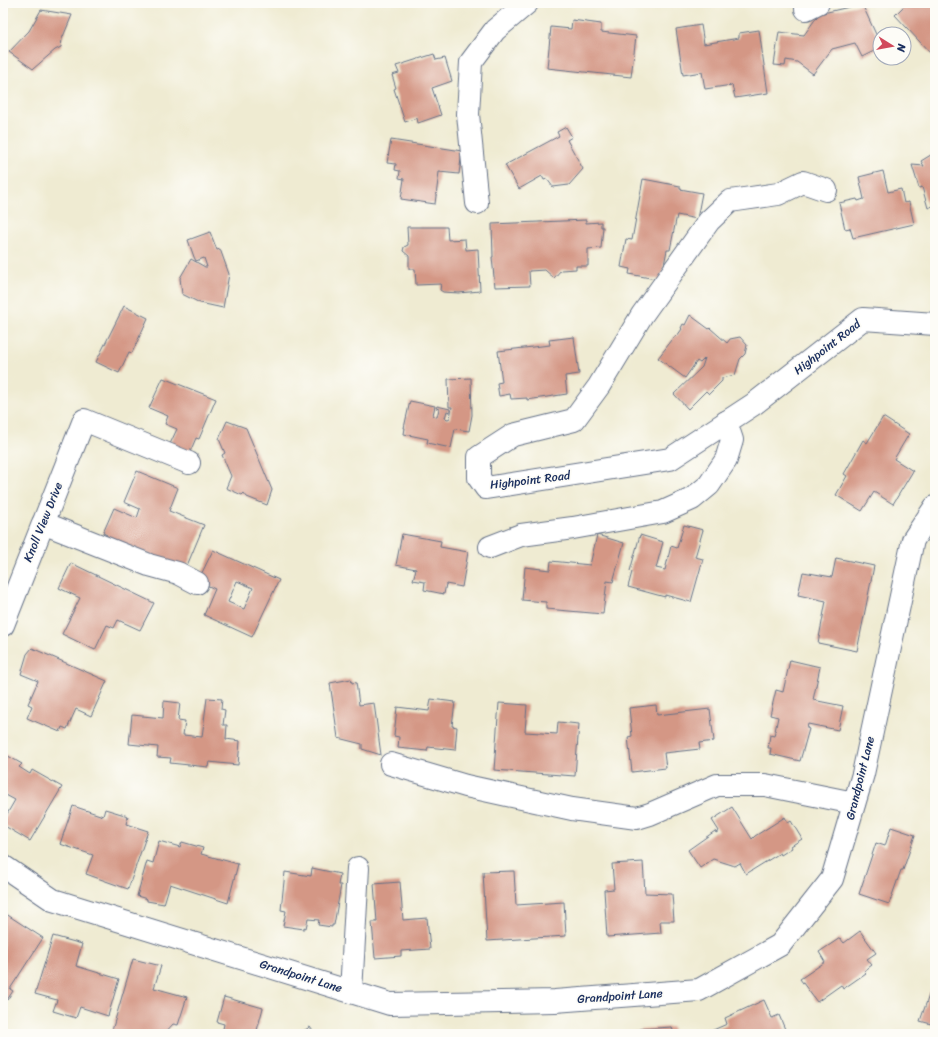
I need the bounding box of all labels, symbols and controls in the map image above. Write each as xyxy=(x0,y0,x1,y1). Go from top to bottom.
north arrow xyxy=(872,26,912,66)
text: N xyxy=(891,41,912,54)
street label: Highpoint Road xyxy=(789,313,866,380)
street label: Highpoint Road xyxy=(489,464,572,496)
street label: Knoll View Drive xyxy=(17,479,69,565)
street label: Grandpoint Lane xyxy=(839,734,881,822)
street label: Grandpoint Lane xyxy=(257,953,345,999)
street label: Grandpoint Lane xyxy=(577,982,663,1010)

